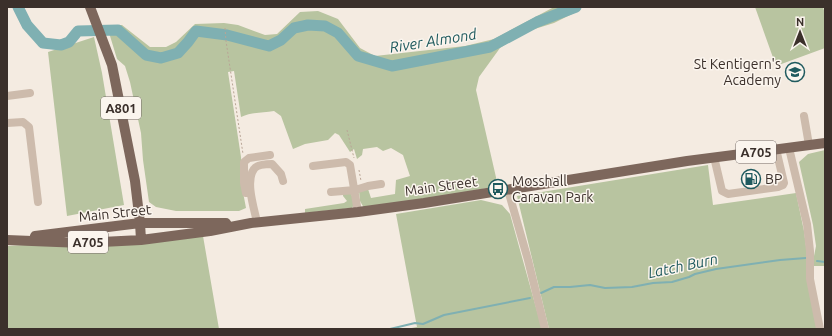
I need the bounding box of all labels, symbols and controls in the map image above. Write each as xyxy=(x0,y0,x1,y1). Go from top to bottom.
north arrow xyxy=(780,12,820,52)
text: N xyxy=(796,16,804,28)
water label: River Almond xyxy=(388,25,478,56)
place label: St Kentigern's Academy xyxy=(694,56,781,88)
school or university icon: St Kentigern's Academy xyxy=(784,61,806,83)
road number: A801 xyxy=(101,97,141,119)
road number: A705 xyxy=(736,141,776,163)
fuel station icon: BP xyxy=(740,168,762,190)
place label: BP xyxy=(765,171,782,187)
street label: Main Street xyxy=(404,173,479,199)
place label: Mosshall Caravan Park xyxy=(512,173,593,205)
bus stop icon: Mosshall Caravan Park xyxy=(487,178,509,200)
street label: Main Street xyxy=(78,201,153,225)
road number: A705 xyxy=(68,231,108,253)
water label: Latch Burn xyxy=(646,250,719,281)

